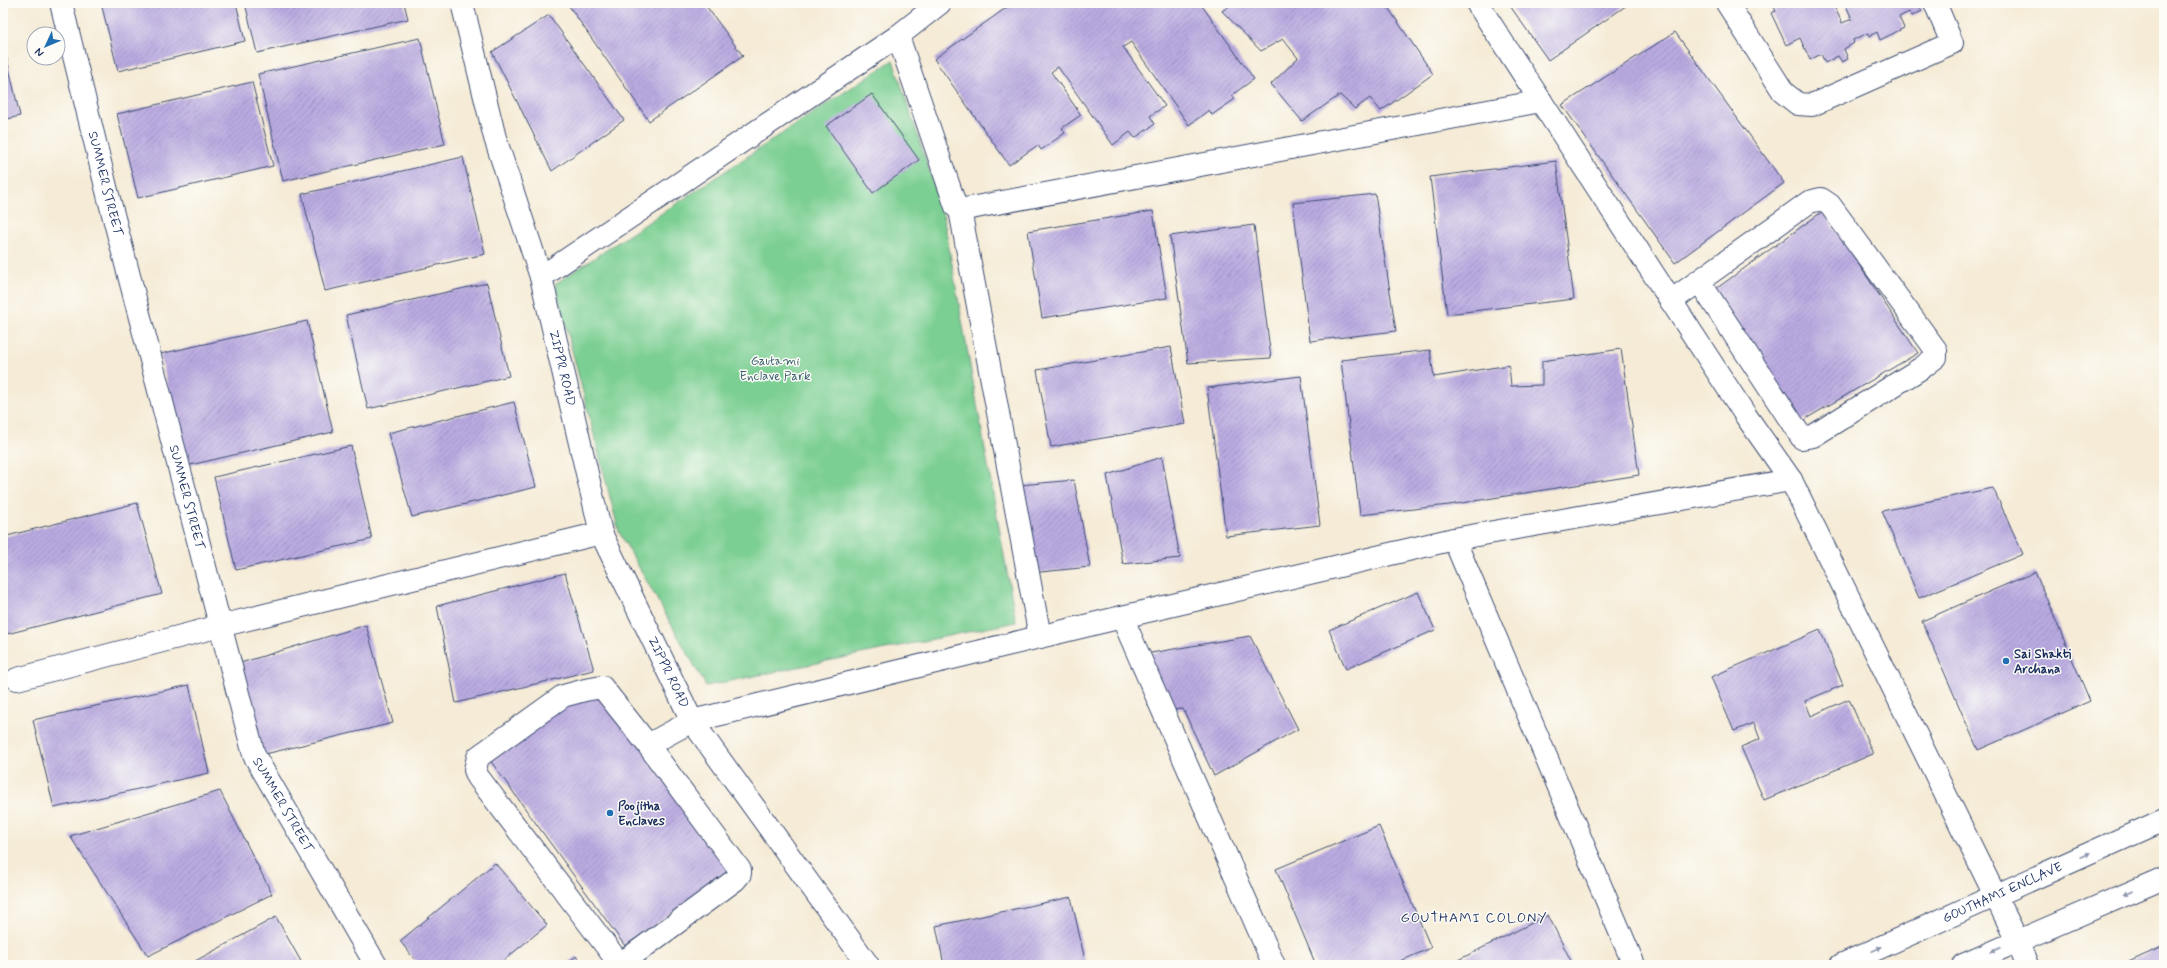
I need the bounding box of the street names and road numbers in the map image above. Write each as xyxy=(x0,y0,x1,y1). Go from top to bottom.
street label: SUMMER STREET xyxy=(84,130,127,239)
street label: ZIPPR ROAD xyxy=(545,328,579,408)
street label: SUMMER STREET xyxy=(165,443,209,552)
street label: ZIPPR ROAD xyxy=(644,634,693,711)
street label: SUMMER STREET xyxy=(249,754,318,856)
street label: GOUTHAMI ENCLAVE xyxy=(1940,858,2065,927)

